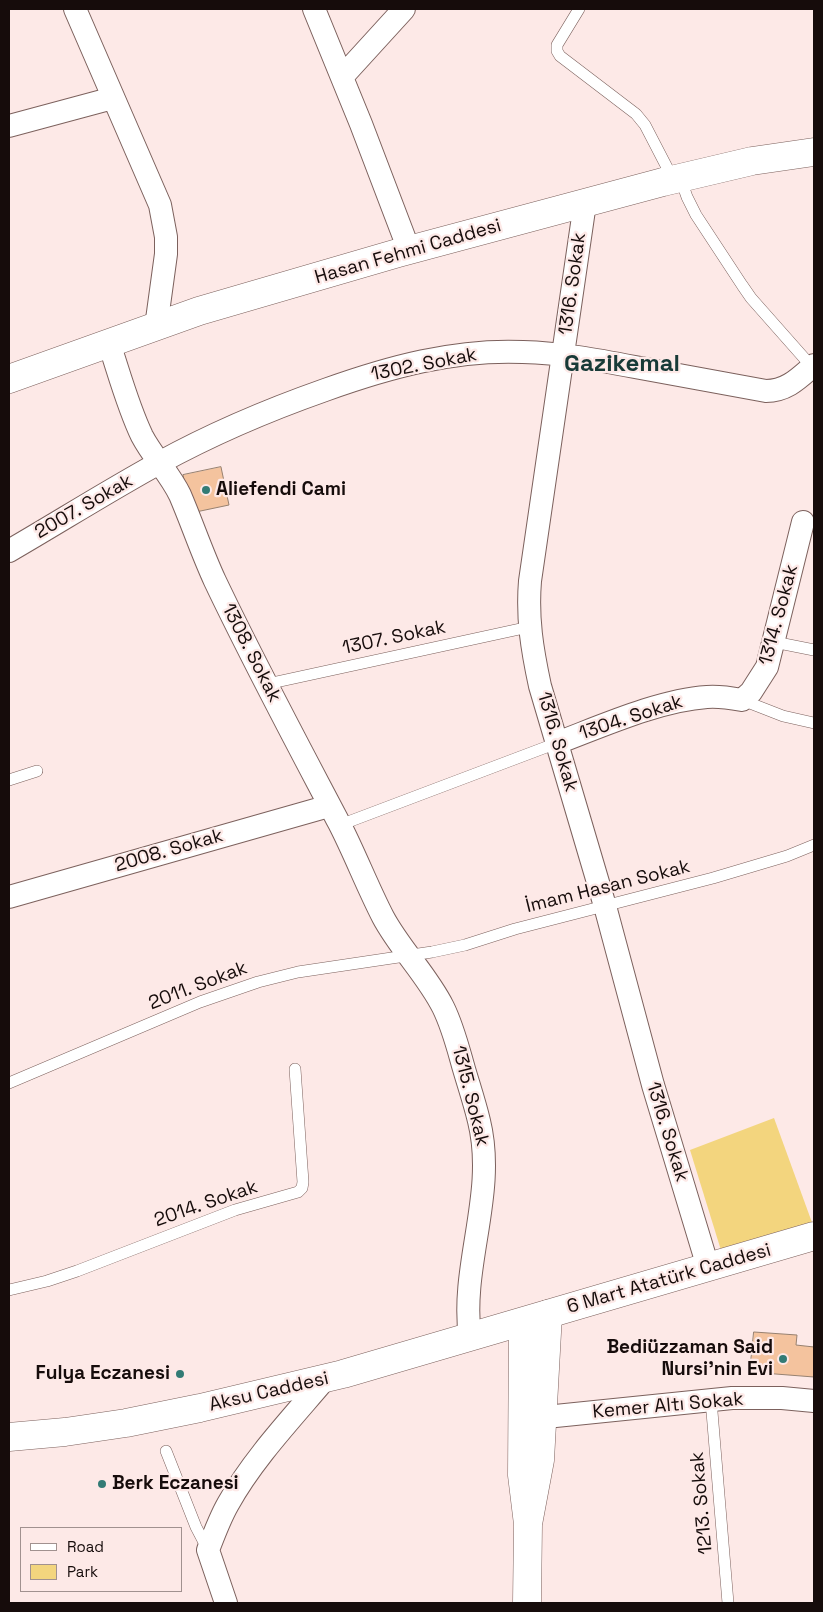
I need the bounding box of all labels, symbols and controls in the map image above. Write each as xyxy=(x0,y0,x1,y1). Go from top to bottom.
street label: Hasan Fehmi Caddesi xyxy=(312,214,504,290)
street label: 1316. Sokak xyxy=(555,231,591,337)
street label: 1302. Sokak xyxy=(369,344,479,386)
district label: Gazikemal xyxy=(564,350,680,378)
street label: 2007. Sokak xyxy=(31,470,137,544)
place label: Aliefendi Cami xyxy=(216,479,346,501)
marker: Aliefendi Cami xyxy=(200,484,212,496)
street label: 1314. Sokak xyxy=(755,562,803,668)
street label: 1308. Sokak xyxy=(216,600,286,706)
street label: 1307. Sokak xyxy=(340,616,448,660)
street label: 1316. Sokak xyxy=(532,689,582,795)
street label: 1304. Sokak xyxy=(576,691,686,745)
street label: 2008. Sokak xyxy=(112,825,226,877)
street label: İmam Hasan Sokak xyxy=(524,856,692,918)
street label: 2011. Sokak xyxy=(145,957,251,1015)
street label: 1315. Sokak xyxy=(447,1043,493,1149)
street label: 1316. Sokak xyxy=(641,1079,693,1185)
street label: 2014. Sokak xyxy=(151,1176,261,1232)
street label: 6 Mart Atatürk Caddesi xyxy=(564,1239,774,1319)
place label: Bediüzzaman Said Nursi'nin Evi xyxy=(606,1337,773,1381)
marker: Bediüzzaman Said Nursi'nin Evi xyxy=(777,1353,789,1365)
place label: Fulya Eczanesi xyxy=(36,1363,170,1385)
street label: Aksu Caddesi xyxy=(207,1367,331,1417)
marker: Fulya Eczanesi xyxy=(174,1368,186,1380)
street label: Kemer Altı Sokak xyxy=(592,1388,744,1424)
street label: 1213. Sokak xyxy=(686,1451,718,1555)
place label: Berk Eczanesi xyxy=(112,1473,239,1495)
marker: Berk Eczanesi xyxy=(96,1478,108,1490)
legend xyxy=(20,1527,182,1592)
text: Road xyxy=(67,1537,104,1556)
text: Park xyxy=(67,1562,98,1581)

